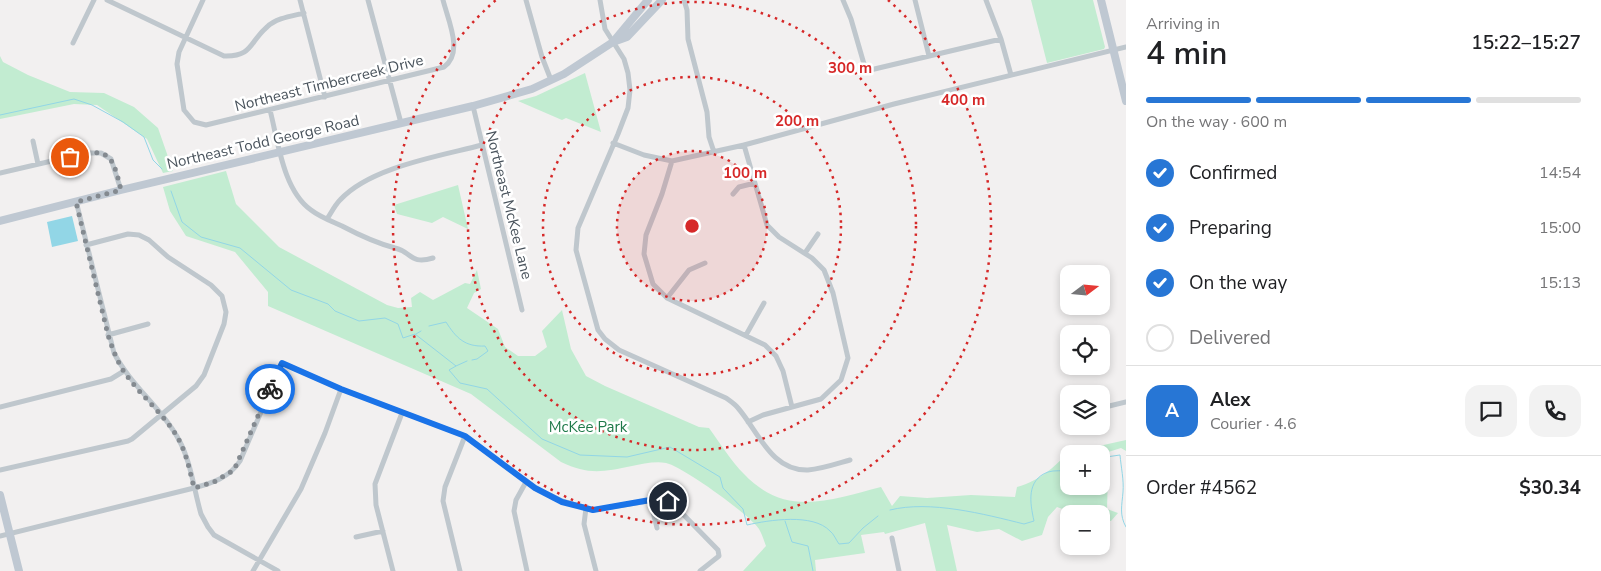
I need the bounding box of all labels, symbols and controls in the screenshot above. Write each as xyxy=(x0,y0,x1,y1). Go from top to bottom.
text: Arriving in xyxy=(1146,13,1220,35)
text: 15:22–15:27 xyxy=(1471,30,1581,56)
text: 4 min xyxy=(1146,32,1228,75)
street label: Northeast Timbercreek Drive xyxy=(233,50,425,116)
text: 300 m xyxy=(828,58,872,78)
text: 400 m xyxy=(941,90,985,110)
street label: Northeast Todd George Road xyxy=(165,110,361,174)
text: 200 m xyxy=(775,111,819,131)
text: On the way · 600 m xyxy=(1146,111,1287,133)
street label: Northeast McKee Lane xyxy=(481,129,537,281)
pin xyxy=(49,136,91,178)
icon: bag xyxy=(56,143,84,171)
icon: check xyxy=(1146,159,1174,187)
text: Confirmed xyxy=(1189,160,1277,186)
text: 14:54 xyxy=(1539,162,1581,184)
text: 100 m xyxy=(723,163,767,183)
icon: check xyxy=(1146,214,1174,242)
text: Preparing xyxy=(1189,215,1272,241)
centre of rings xyxy=(683,217,701,235)
text: 15:00 xyxy=(1539,217,1581,239)
north arrow xyxy=(1060,265,1110,315)
map controls xyxy=(1060,265,1110,555)
icon: check xyxy=(1146,269,1174,297)
text: On the way xyxy=(1189,270,1287,296)
text: 15:13 xyxy=(1539,272,1581,294)
button: locate xyxy=(1060,325,1110,375)
text: Delivered xyxy=(1189,325,1271,351)
courier xyxy=(245,364,295,414)
icon: bike xyxy=(256,375,284,403)
button: layers xyxy=(1060,385,1110,435)
button: chat xyxy=(1465,385,1517,437)
button: phone xyxy=(1529,385,1581,437)
text: Alex xyxy=(1210,387,1251,413)
text: A xyxy=(1165,398,1179,424)
text: Courier · 4.6 xyxy=(1210,413,1296,435)
park label: McKee Park xyxy=(549,417,628,437)
button: + xyxy=(1060,445,1110,495)
text: Order #4562 xyxy=(1146,475,1257,501)
text: $30.34 xyxy=(1519,475,1581,501)
pin xyxy=(647,480,689,522)
icon: home xyxy=(654,487,682,515)
button: − xyxy=(1060,505,1110,555)

